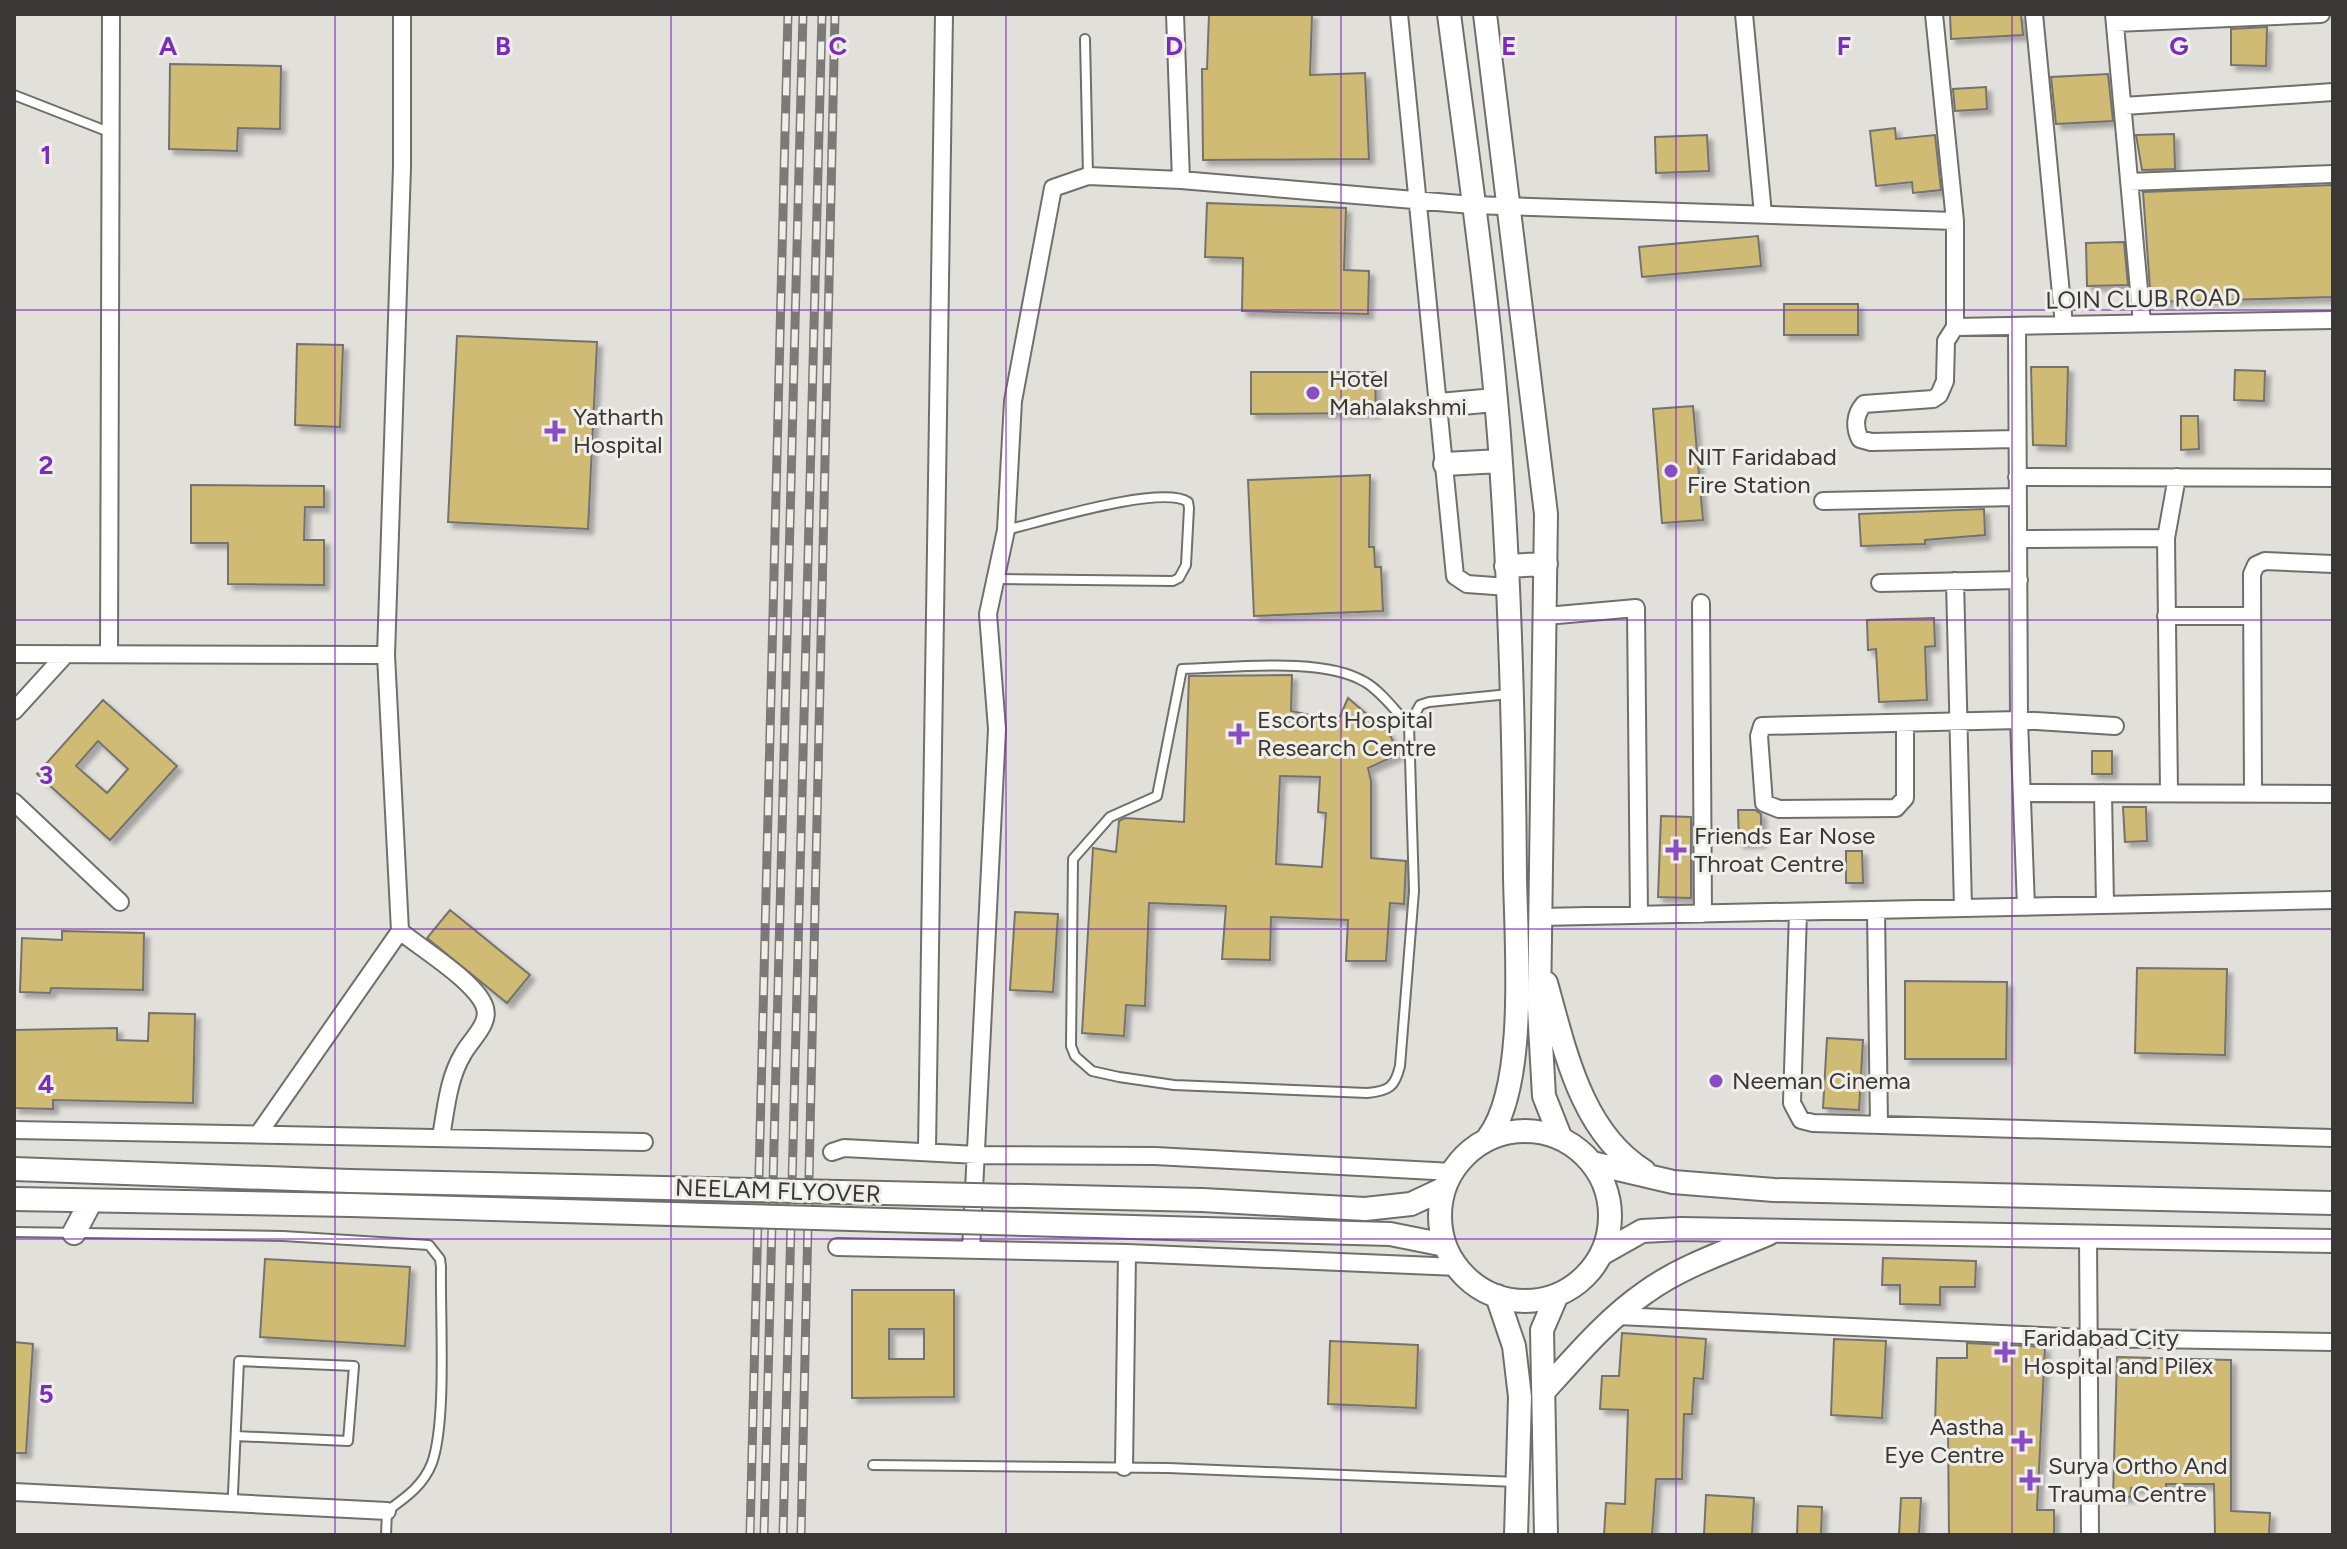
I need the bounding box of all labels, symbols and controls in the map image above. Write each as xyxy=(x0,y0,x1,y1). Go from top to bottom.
text: A xyxy=(159,30,178,62)
text: B xyxy=(495,30,511,62)
text: C xyxy=(829,30,848,62)
text: D xyxy=(1165,30,1183,62)
text: E xyxy=(1501,30,1517,62)
text: F xyxy=(1837,30,1851,62)
text: G xyxy=(2169,30,2189,62)
text: 1 xyxy=(41,139,51,171)
street label: LOIN CLUB ROAD xyxy=(2045,282,2241,315)
place label: Hotel Mahalakshmi xyxy=(1329,364,1467,421)
marker: Hotel Mahalakshmi xyxy=(1304,384,1322,402)
place label: Yatharth Hospital xyxy=(573,402,664,459)
marker: Yatharth Hospital xyxy=(544,420,566,442)
place label: NIT Faridabad Fire Station xyxy=(1687,442,1837,499)
text: 2 xyxy=(38,449,54,481)
marker: NIT Faridabad Fire Station xyxy=(1662,462,1680,480)
place label: Escorts Hospital Research Centre xyxy=(1257,705,1436,762)
marker: Escorts Hospital Research Centre xyxy=(1228,723,1250,745)
text: 3 xyxy=(39,759,53,791)
place label: Friends Ear Nose Throat Centre xyxy=(1694,821,1875,878)
marker: Friends Ear Nose Throat Centre xyxy=(1665,839,1687,861)
place label: Neeman Cinema xyxy=(1732,1066,1911,1095)
text: 4 xyxy=(38,1068,54,1100)
marker: Neeman Cinema xyxy=(1707,1072,1725,1090)
street label: NEELAM FLYOVER xyxy=(675,1172,881,1209)
place label: Faridabad City Hospital and Pilex xyxy=(2023,1323,2214,1380)
marker: Faridabad City Hospital and Pilex xyxy=(1994,1341,2016,1363)
text: 5 xyxy=(38,1378,54,1410)
place label: Aastha Eye Centre xyxy=(1884,1412,2004,1469)
marker: Aastha Eye Centre xyxy=(2011,1430,2033,1452)
place label: Surya Ortho And Trauma Centre xyxy=(2048,1451,2228,1508)
marker: Surya Ortho And Trauma Centre xyxy=(2019,1469,2041,1491)

